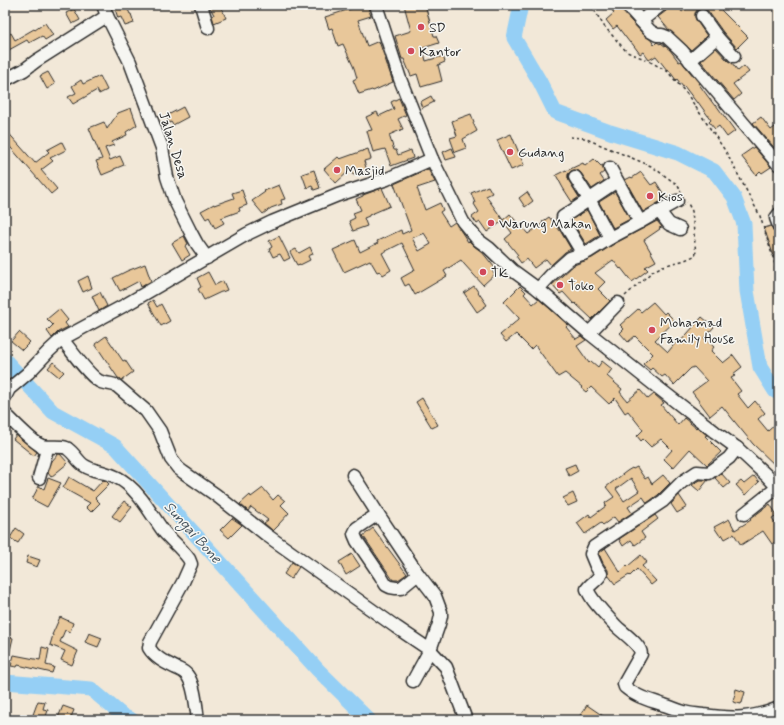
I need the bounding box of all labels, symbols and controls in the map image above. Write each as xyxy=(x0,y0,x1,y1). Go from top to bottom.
place label: SD xyxy=(429,19,446,37)
marker: SD xyxy=(416,22,426,32)
place label: Kantor xyxy=(419,43,461,61)
marker: Kantor xyxy=(406,46,416,56)
street label: Jalan Desa xyxy=(154,110,192,181)
place label: Gudang xyxy=(518,144,564,162)
marker: Gudang xyxy=(505,147,515,157)
place label: Masjid xyxy=(345,162,384,180)
marker: Masjid xyxy=(332,165,342,175)
place label: Kios xyxy=(658,188,683,206)
marker: Kios xyxy=(645,191,655,201)
place label: Warung Makan xyxy=(499,215,591,233)
marker: Warung Makan xyxy=(486,218,496,228)
place label: TK xyxy=(491,264,509,282)
marker: TK xyxy=(478,267,488,277)
place label: Toko xyxy=(568,277,594,295)
marker: Toko xyxy=(555,280,565,290)
place label: Mohamad Family House xyxy=(660,314,735,348)
marker: Mohamad Family House xyxy=(647,325,657,335)
water label: Sungai Bone xyxy=(158,497,226,570)

